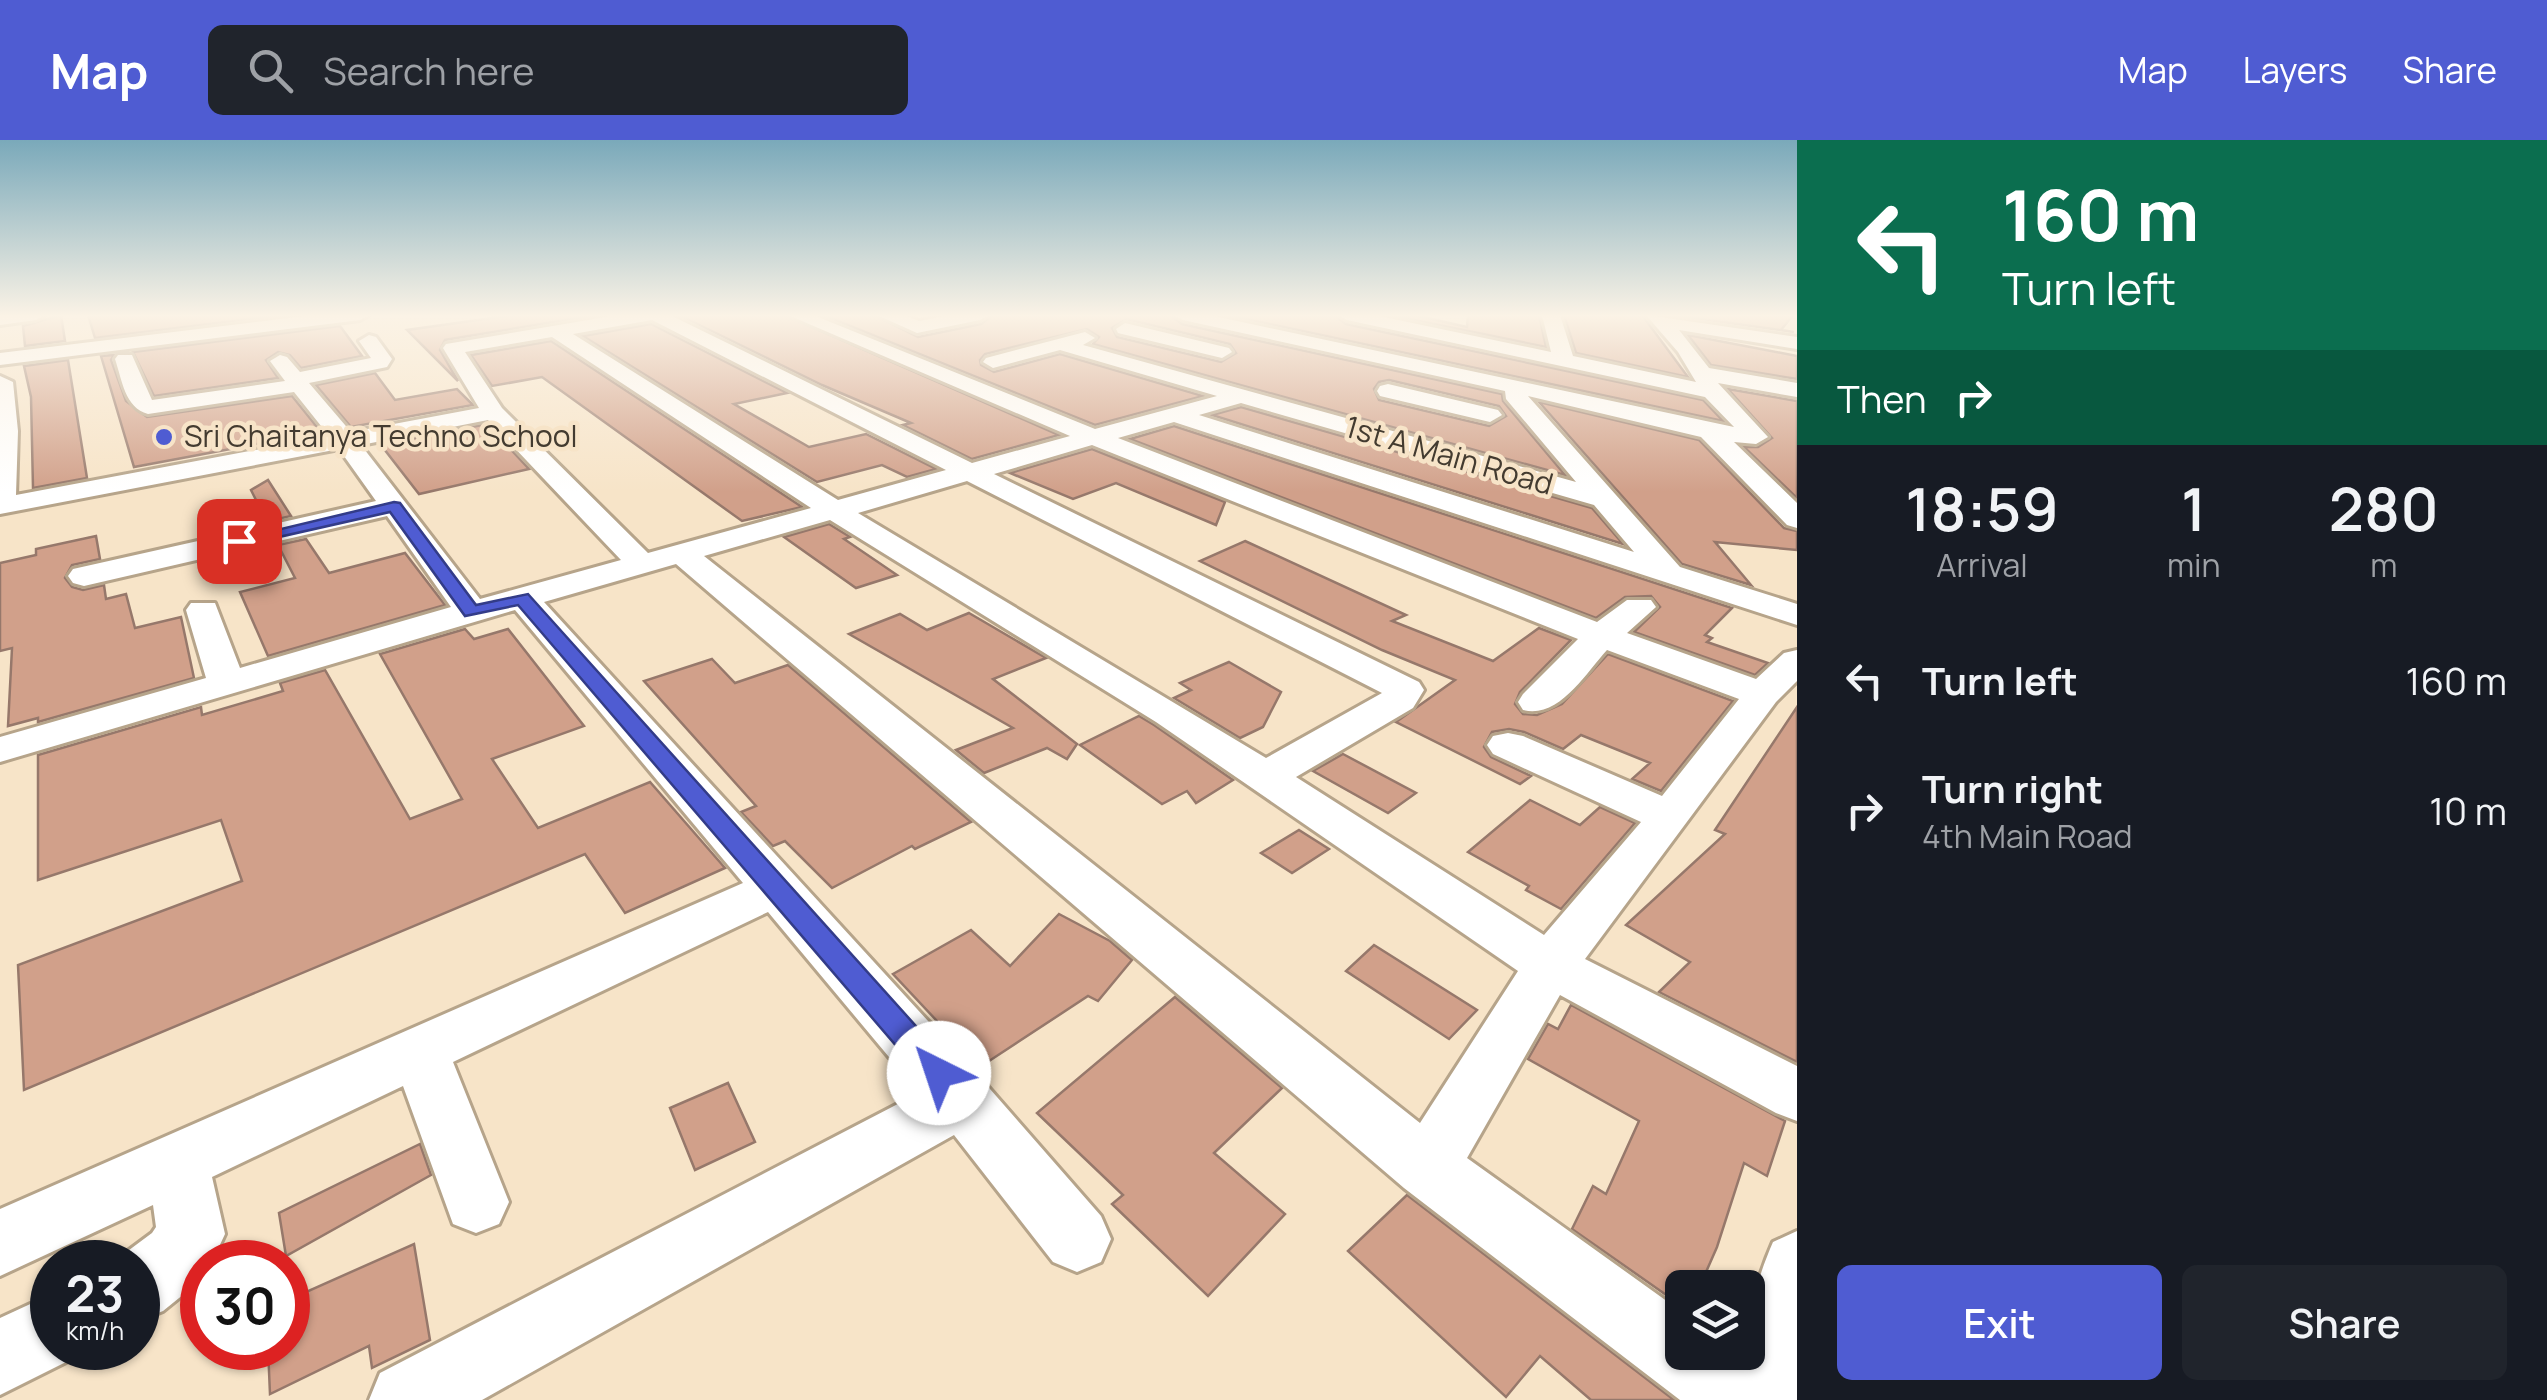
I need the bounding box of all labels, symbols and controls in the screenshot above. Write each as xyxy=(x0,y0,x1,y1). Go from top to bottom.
search box xyxy=(208,25,908,115)
text: Map xyxy=(50,38,148,103)
icon: search xyxy=(243,43,298,98)
text: Search here xyxy=(323,44,534,96)
text: Map xyxy=(2118,46,2188,94)
text: Layers xyxy=(2243,46,2347,94)
text: Share xyxy=(2402,46,2497,94)
text: 160 m xyxy=(2002,166,2199,262)
icon: left xyxy=(1837,180,1967,310)
text: Turn left xyxy=(2002,257,2176,319)
icon: right xyxy=(1946,370,2001,425)
text: Then xyxy=(1837,372,1926,424)
street label: 1st A Main Road xyxy=(1341,405,1558,504)
place label: Sri Chaitanya Techno School xyxy=(184,415,577,456)
marker: Sri Chaitanya Techno School xyxy=(153,426,175,448)
text: 18:59 xyxy=(1905,467,2059,549)
text: 1 xyxy=(2181,467,2206,549)
text: 280 xyxy=(2329,467,2439,549)
pin xyxy=(197,499,282,584)
icon: arrive xyxy=(212,514,267,569)
text: Arrival xyxy=(1936,543,2028,587)
text: min xyxy=(2167,543,2221,587)
text: m xyxy=(2370,543,2397,587)
icon: left xyxy=(1837,653,1892,708)
text: Turn left xyxy=(1922,654,2078,706)
text: 160 m xyxy=(2406,654,2507,706)
text: Turn right xyxy=(1922,762,2103,814)
icon: right xyxy=(1837,783,1892,838)
text: 10 m xyxy=(2429,784,2507,836)
text: 4th Main Road xyxy=(1922,814,2132,858)
position arrow xyxy=(887,1021,991,1125)
speed limit sign: 30 xyxy=(180,1240,310,1370)
text: 23 xyxy=(66,1259,124,1327)
button: Exit xyxy=(1837,1265,2162,1380)
button: Share xyxy=(2182,1265,2507,1380)
map controls xyxy=(1665,1270,1765,1370)
button: layers xyxy=(1665,1270,1765,1370)
text: km/h xyxy=(66,1313,124,1348)

